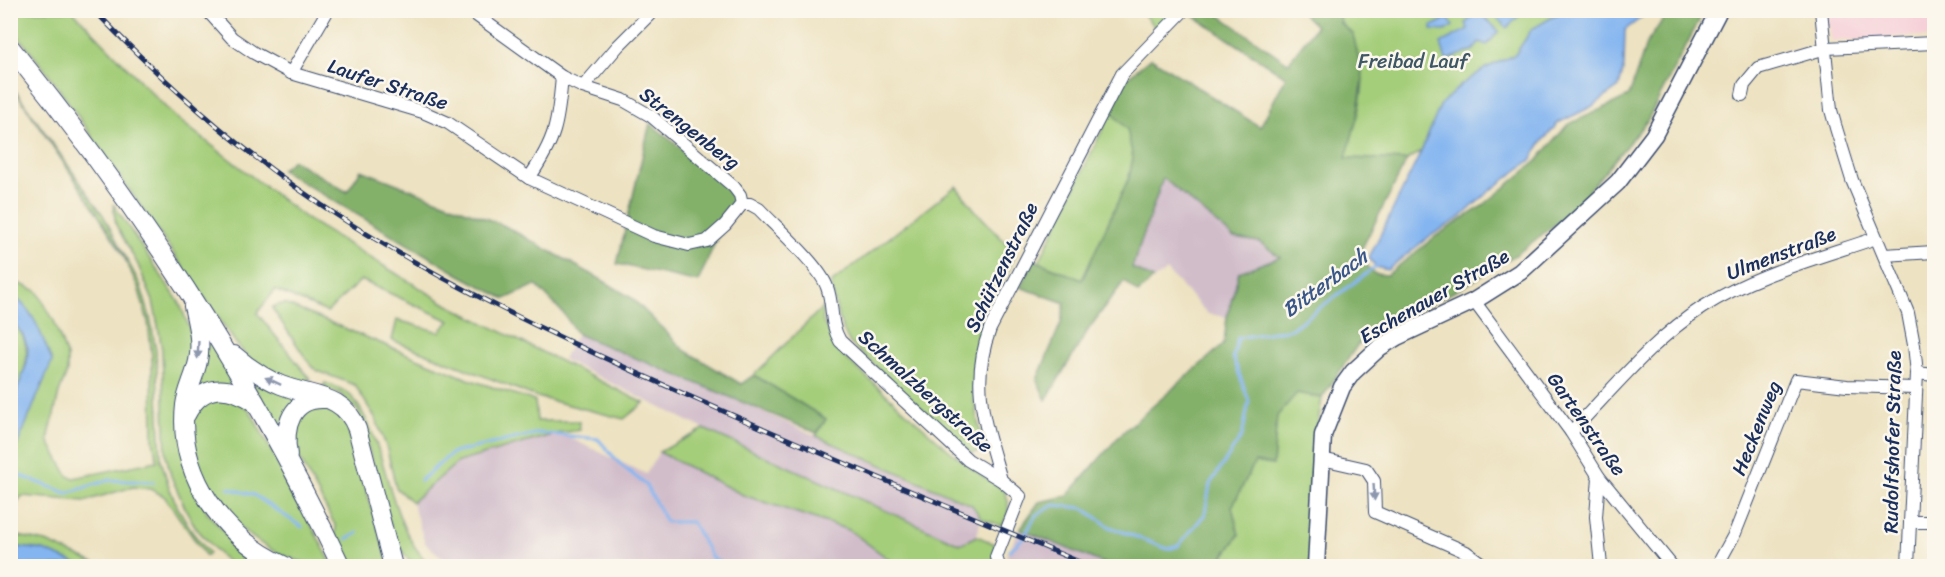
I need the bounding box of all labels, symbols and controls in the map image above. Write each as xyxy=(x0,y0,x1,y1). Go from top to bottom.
park label: Freibad Lauf xyxy=(1358,44,1471,79)
street label: Laufer Straße xyxy=(323,49,453,120)
street label: Strengenberg xyxy=(631,78,748,179)
street label: Schützenstraße xyxy=(955,196,1048,338)
street label: Ulmenstraße xyxy=(1721,216,1841,290)
water label: Bitterbach xyxy=(1274,237,1378,327)
street label: Eschenauer Straße xyxy=(1353,239,1516,354)
street label: Schmalzbergstraße xyxy=(850,321,1001,462)
one-way arrow xyxy=(194,341,203,360)
street label: Rudolfshofer Straße xyxy=(1873,350,1912,534)
street label: Gartenstraße xyxy=(1538,365,1636,484)
street label: Heckenweg xyxy=(1722,375,1791,481)
one-way arrow xyxy=(264,377,281,386)
one-way arrow xyxy=(1370,483,1379,502)

